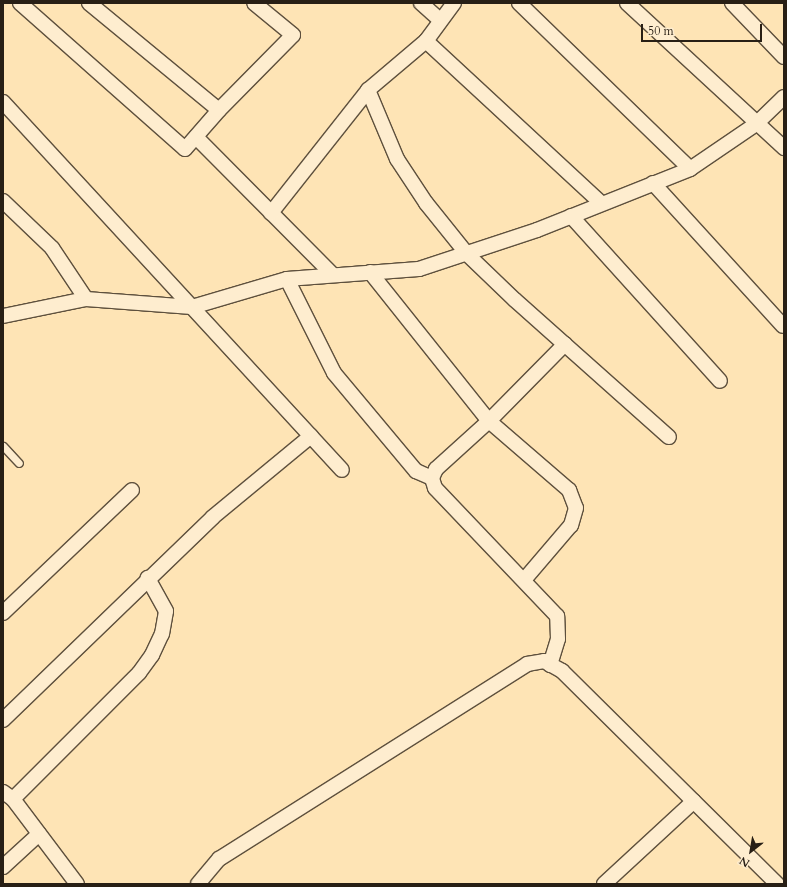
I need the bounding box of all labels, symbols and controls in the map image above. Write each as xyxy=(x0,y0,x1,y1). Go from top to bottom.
scale bar xyxy=(643,16,764,42)
text: 50 m xyxy=(648,23,674,39)
north arrow xyxy=(731,831,771,871)
text: N xyxy=(737,853,753,871)

